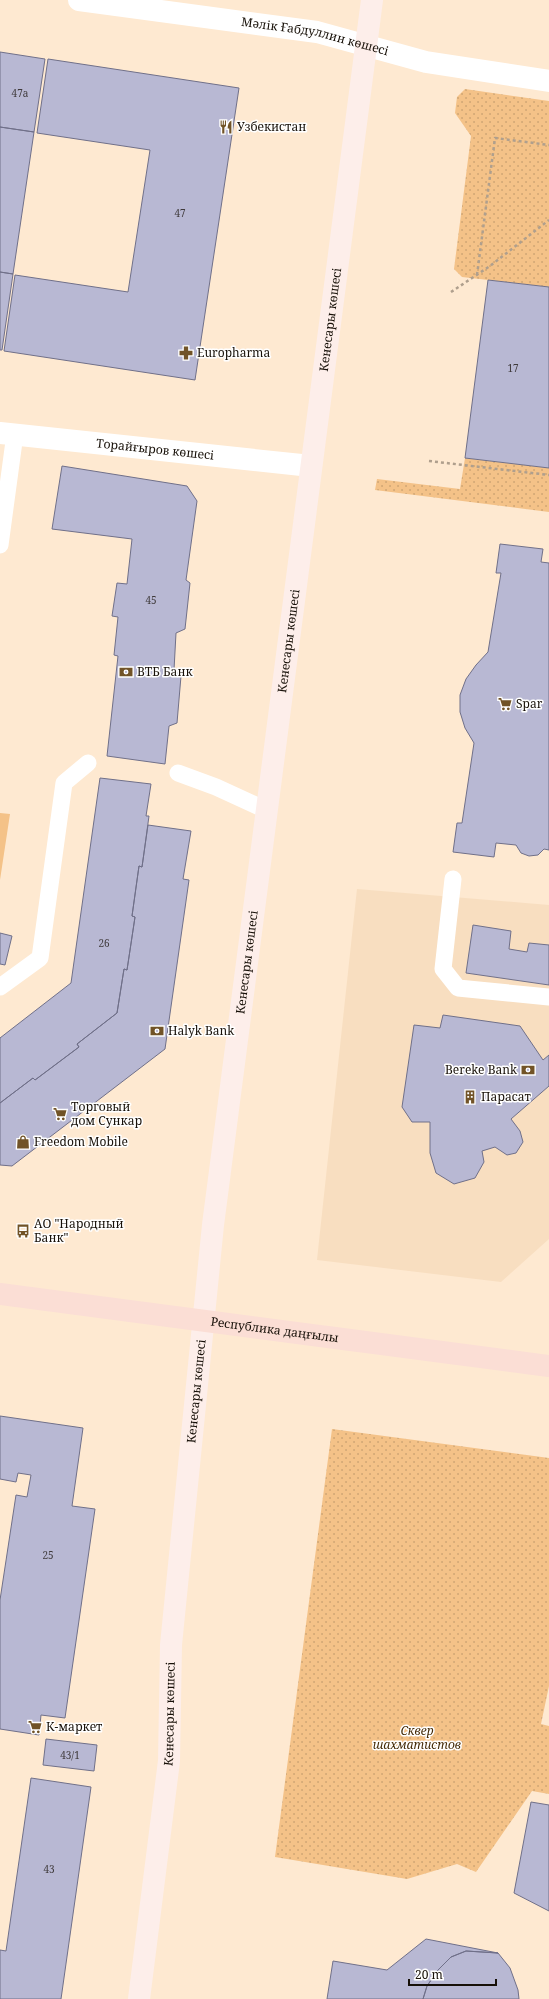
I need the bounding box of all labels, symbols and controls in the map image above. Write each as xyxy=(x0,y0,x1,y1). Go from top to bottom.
street label: Мәлік Ғабдуллин көшесі xyxy=(240,13,391,59)
house number: 47а xyxy=(12,86,29,100)
place label: Узбекистан xyxy=(237,118,306,135)
restaurant icon: Узбекистан xyxy=(218,119,234,135)
house number: 47 xyxy=(174,206,186,220)
street label: Кенесары көшесі xyxy=(315,267,345,372)
place label: Europharma xyxy=(197,344,270,361)
pharmacy icon: Europharma xyxy=(178,345,194,361)
house number: 17 xyxy=(507,361,519,375)
street label: Торайғыров көшесі xyxy=(95,434,215,464)
street label: Кенесары көшесі xyxy=(273,588,303,694)
house number: 45 xyxy=(145,593,157,607)
place label: ВТБ Банк xyxy=(137,663,193,680)
bank icon: ВТБ Банк xyxy=(118,664,134,680)
place label: Spar xyxy=(516,695,543,712)
supermarket icon: Spar xyxy=(497,696,513,712)
street label: Кенесары көшесі xyxy=(231,909,262,1015)
house number: 26 xyxy=(98,936,110,950)
place label: Halyk Bank xyxy=(168,1022,235,1039)
bank icon: Halyk Bank xyxy=(149,1023,165,1039)
place label: Bereke Bank xyxy=(445,1061,518,1078)
bank icon: Bereke Bank xyxy=(520,1062,536,1078)
place label: Парасат xyxy=(481,1088,532,1105)
building icon: Парасат xyxy=(462,1089,478,1105)
place label: Торговый дом Сункар xyxy=(71,1098,143,1129)
supermarket icon: Торговый дом Сункар xyxy=(52,1106,68,1122)
place label: Freedom Mobile xyxy=(34,1133,128,1150)
shop icon: Freedom Mobile xyxy=(15,1134,31,1150)
place label: АО "Народный Банк" xyxy=(34,1215,124,1246)
bus stop icon: АО "Народный Банк" xyxy=(15,1223,31,1239)
street label: Республика даңғылы xyxy=(210,1313,340,1346)
street label: Кенесары көшесі xyxy=(182,1338,210,1444)
house number: 25 xyxy=(42,1548,54,1562)
street label: Кенесары көшесі xyxy=(159,1661,179,1767)
place label: К-маркет xyxy=(46,1718,103,1735)
supermarket icon: К-маркет xyxy=(27,1719,43,1735)
park label: Сквер шахматистов xyxy=(373,1722,461,1753)
house number: 43/1 xyxy=(60,1748,80,1762)
house number: 43 xyxy=(43,1862,55,1876)
scale bar xyxy=(409,1961,496,1987)
text: 20 m xyxy=(415,1966,443,1983)

